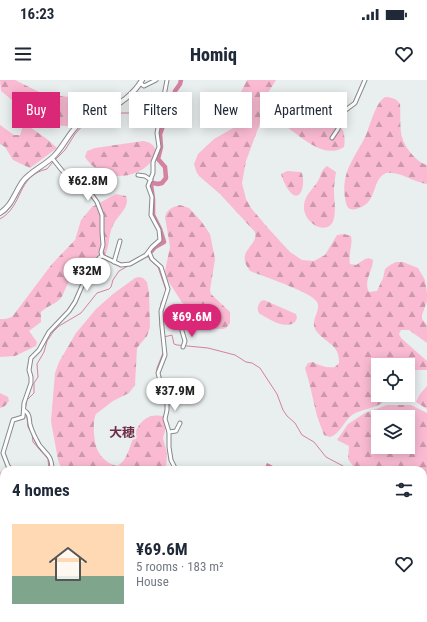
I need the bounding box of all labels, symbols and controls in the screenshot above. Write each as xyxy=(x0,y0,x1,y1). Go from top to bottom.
text: 16:23 xyxy=(20,5,54,23)
icon: menu xyxy=(12,43,34,65)
icon: heart xyxy=(393,43,415,65)
text: Homiq xyxy=(190,44,237,65)
chip: Buy xyxy=(12,92,60,128)
chip: Rent xyxy=(68,92,121,128)
chip: Filters xyxy=(129,92,192,128)
chip: New xyxy=(200,92,252,128)
chip: Apartment xyxy=(260,92,347,128)
pin: ¥62.8M xyxy=(55,168,121,202)
text: ¥62.8M xyxy=(68,173,108,188)
pin: ¥32M xyxy=(63,258,111,292)
text: ¥32M xyxy=(72,263,102,278)
pin: ¥69.6M xyxy=(159,304,225,338)
text: ¥69.6M xyxy=(172,309,212,324)
map controls xyxy=(371,358,415,454)
button: locate xyxy=(371,358,415,402)
pin: ¥37.9M xyxy=(142,378,208,412)
text: ¥37.9M xyxy=(155,383,195,398)
button: layers xyxy=(371,410,415,454)
district label: 大穂 xyxy=(109,425,135,440)
icon: filters xyxy=(393,479,415,501)
text: 4 homes xyxy=(12,480,70,500)
text: ¥69.6M xyxy=(136,539,188,559)
icon: home xyxy=(44,540,92,588)
icon: heart xyxy=(393,553,415,575)
text: 5 rooms · 183 m² xyxy=(136,559,223,574)
text: House xyxy=(136,574,169,589)

